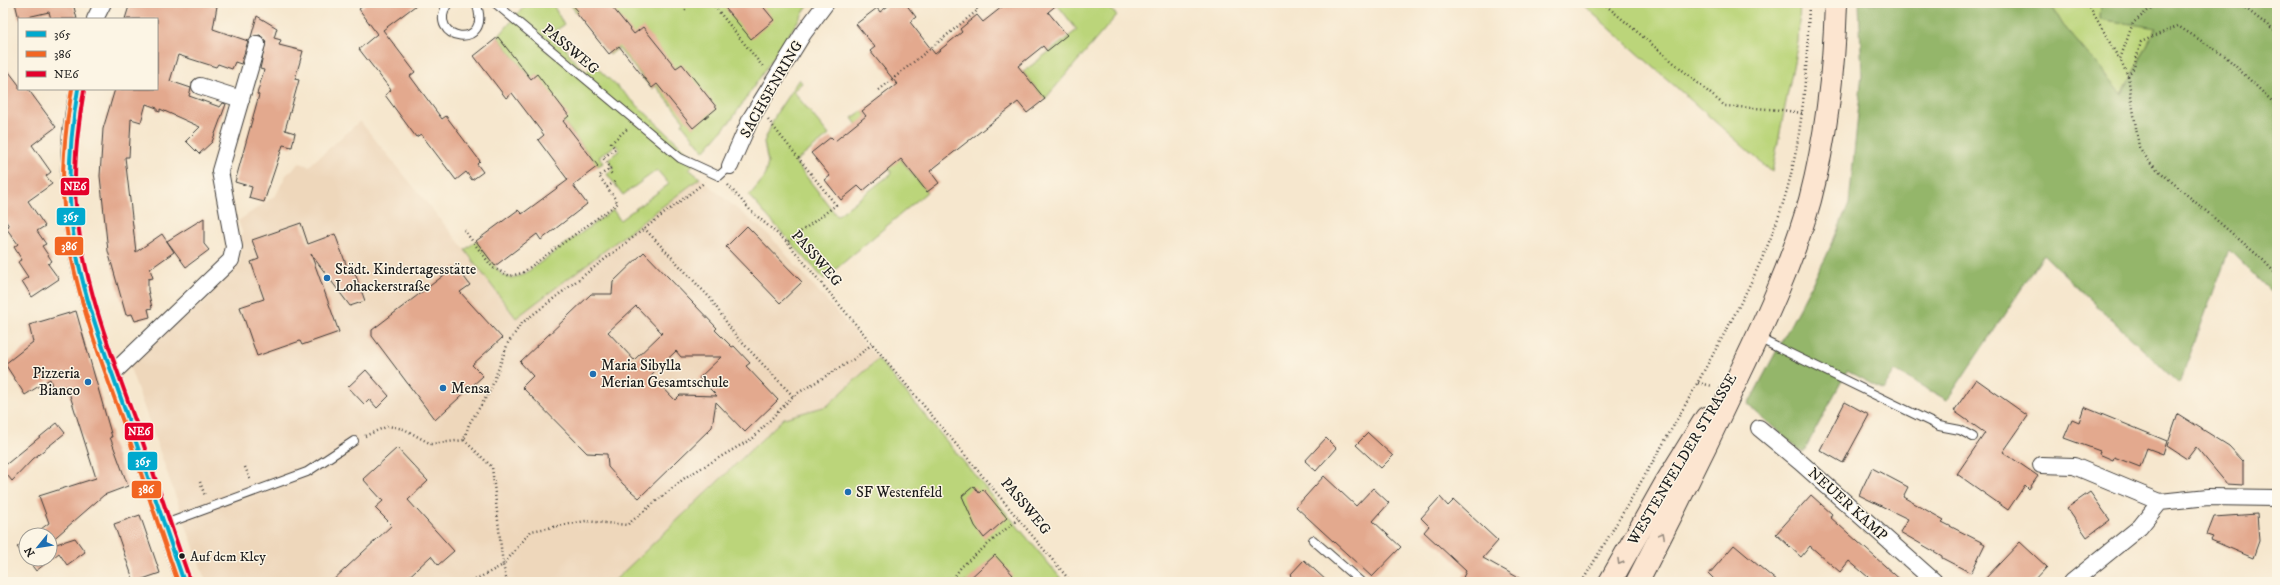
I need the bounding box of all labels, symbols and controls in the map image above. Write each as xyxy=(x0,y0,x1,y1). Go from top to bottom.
legend xyxy=(18,18,158,90)
street label: PASSWEG xyxy=(538,20,603,79)
text: 365 xyxy=(54,27,71,42)
street label: SACHSENRING xyxy=(736,37,807,141)
text: 386 xyxy=(54,47,71,62)
text: NE6 xyxy=(54,67,79,82)
line badge: NE6 xyxy=(60,177,90,196)
text: NE6 xyxy=(64,180,88,194)
line badge: 365 xyxy=(56,207,86,226)
text: 365 xyxy=(63,210,79,224)
street label: PASSWEG xyxy=(787,226,847,291)
line badge: 386 xyxy=(54,236,84,256)
text: 386 xyxy=(61,240,78,254)
place label: Städt. Kindertagesstätte Lohackerstraße xyxy=(335,260,476,296)
marker: Städt. Kindertagesstätte Lohackerstraße xyxy=(322,273,332,283)
place label: Maria Sibylla Merian Gesamtschule xyxy=(601,356,729,392)
place label: Pizzeria Bianco xyxy=(32,364,81,400)
marker: Maria Sibylla Merian Gesamtschule xyxy=(588,369,598,379)
street label: WESTENFELDER STRASSE xyxy=(1623,370,1742,549)
marker: Pizzeria Bianco xyxy=(83,377,93,387)
place label: Mensa xyxy=(451,379,491,398)
marker: Mensa xyxy=(438,383,448,393)
line badge: NE6 xyxy=(124,422,154,441)
text: NE6 xyxy=(128,425,152,439)
line badge: 365 xyxy=(127,451,158,471)
text: 365 xyxy=(135,455,151,469)
street label: NEUER KAMP xyxy=(1804,464,1892,545)
street label: PASSWEG xyxy=(996,474,1055,539)
line badge: 386 xyxy=(131,480,162,499)
text: 386 xyxy=(138,483,155,497)
place label: SF Westenfeld xyxy=(856,483,943,502)
marker: SF Westenfeld xyxy=(843,487,853,497)
north arrow xyxy=(18,527,58,567)
one-way arrow xyxy=(1657,532,1664,539)
text: N xyxy=(22,544,39,559)
place label: Auf dem Kley xyxy=(190,548,266,566)
marker: Auf dem Kley xyxy=(177,551,187,561)
one-way arrow xyxy=(1618,558,1625,565)

